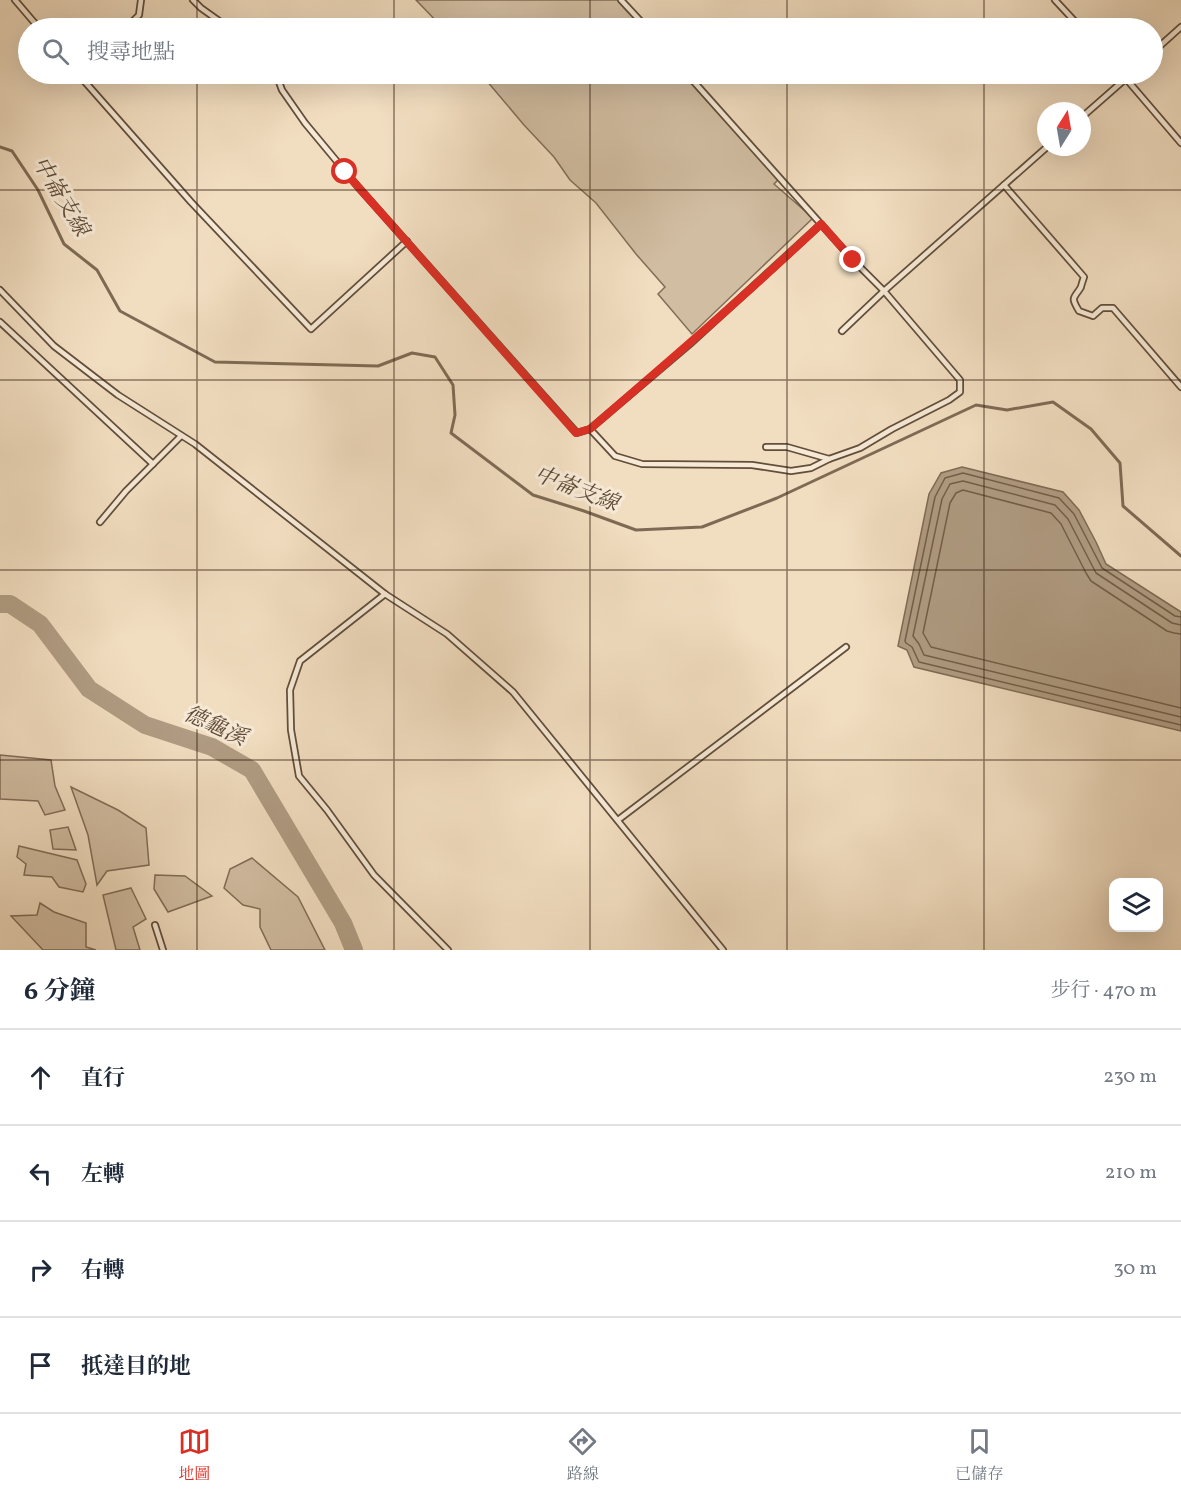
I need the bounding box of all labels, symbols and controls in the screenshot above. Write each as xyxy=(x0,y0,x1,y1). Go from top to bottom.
search box xyxy=(18,18,1163,84)
icon: search xyxy=(39,35,72,68)
text: 搜尋地點 xyxy=(87,38,175,69)
north arrow xyxy=(1037,102,1091,156)
water label: 中崙支線 xyxy=(24,151,97,244)
route start xyxy=(331,158,357,184)
route end xyxy=(839,246,865,272)
water label: 中崙支線 xyxy=(529,460,624,521)
water label: 德龜溪 xyxy=(179,699,253,755)
map controls xyxy=(1109,878,1163,932)
button: layers xyxy=(1109,878,1163,932)
text: 6 分鐘 xyxy=(24,974,95,1010)
text: 步行 · 470 m xyxy=(1051,977,1157,1005)
icon: ahead xyxy=(24,1061,57,1094)
text: 230 m xyxy=(1103,1063,1157,1091)
text: 直行 xyxy=(81,1064,125,1095)
icon: left xyxy=(24,1157,57,1190)
text: 210 m xyxy=(1105,1159,1157,1187)
text: 左轉 xyxy=(81,1160,125,1191)
icon: right xyxy=(24,1253,57,1286)
text: 30 m xyxy=(1113,1255,1157,1283)
text: 右轉 xyxy=(81,1256,125,1287)
icon: arrive xyxy=(24,1349,57,1382)
text: 抵達目的地 xyxy=(81,1352,191,1383)
tab: 地圖 xyxy=(178,1425,211,1486)
tab: 路線 xyxy=(566,1425,599,1486)
tab: 已儲存 xyxy=(955,1425,1003,1486)

